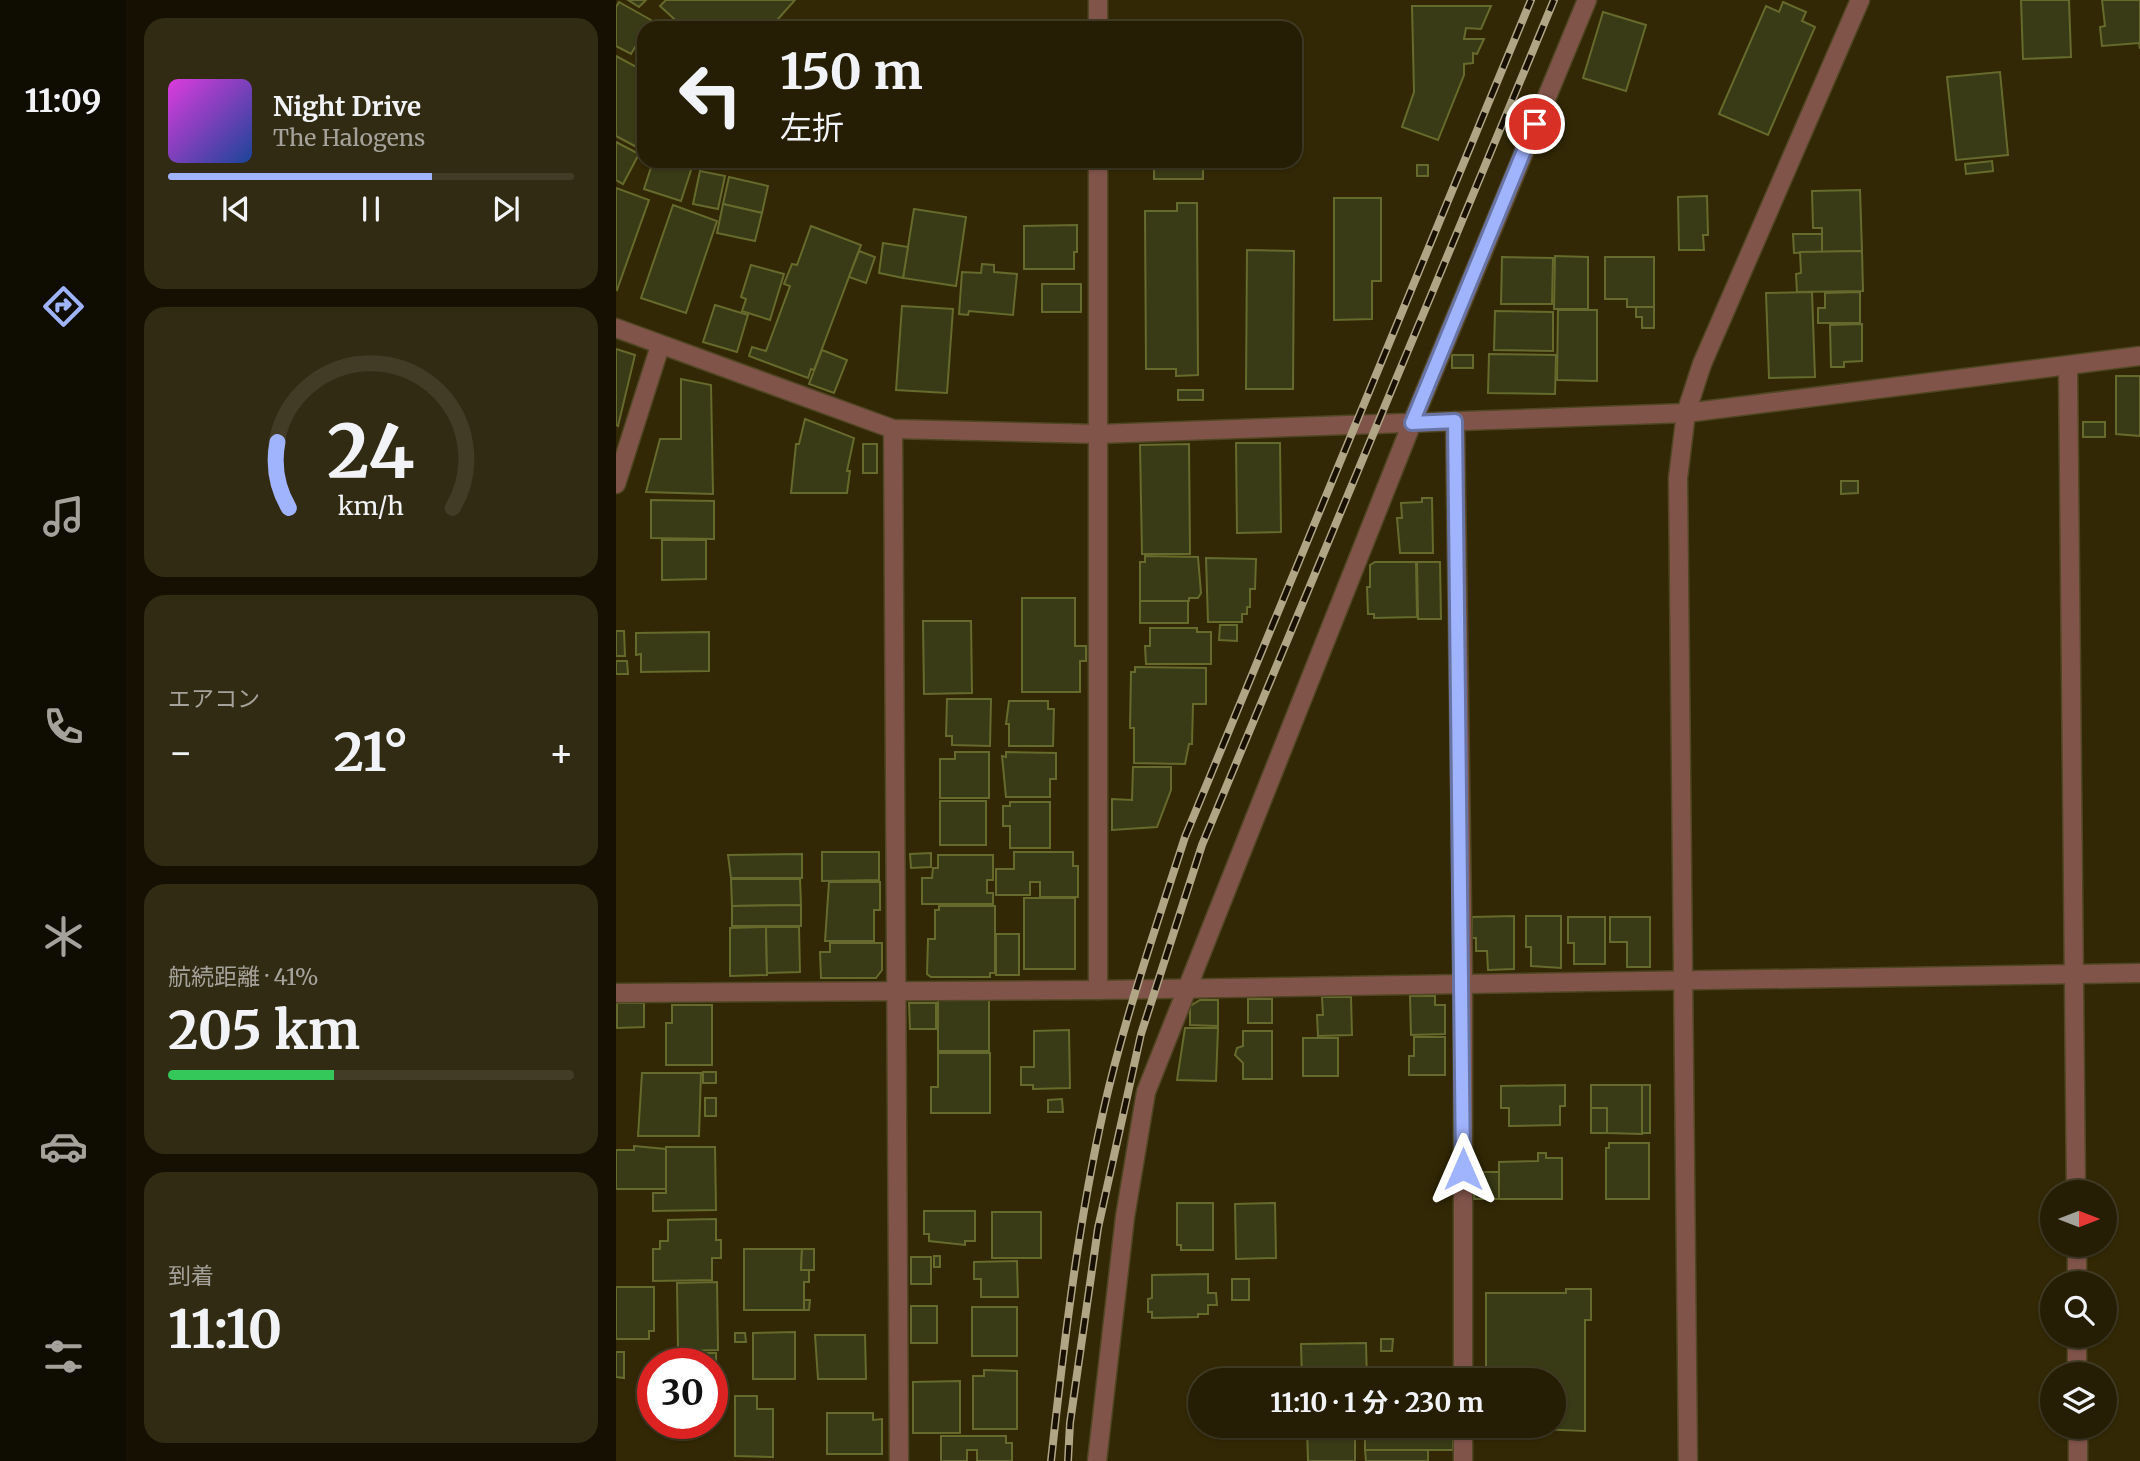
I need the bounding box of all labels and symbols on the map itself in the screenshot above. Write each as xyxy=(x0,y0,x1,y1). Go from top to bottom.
pin xyxy=(1505,94,1565,154)
position arrow xyxy=(1426,1132,1500,1206)
north arrow xyxy=(2040,1180,2118,1256)
speed limit sign: 30 xyxy=(637,1348,728,1439)

